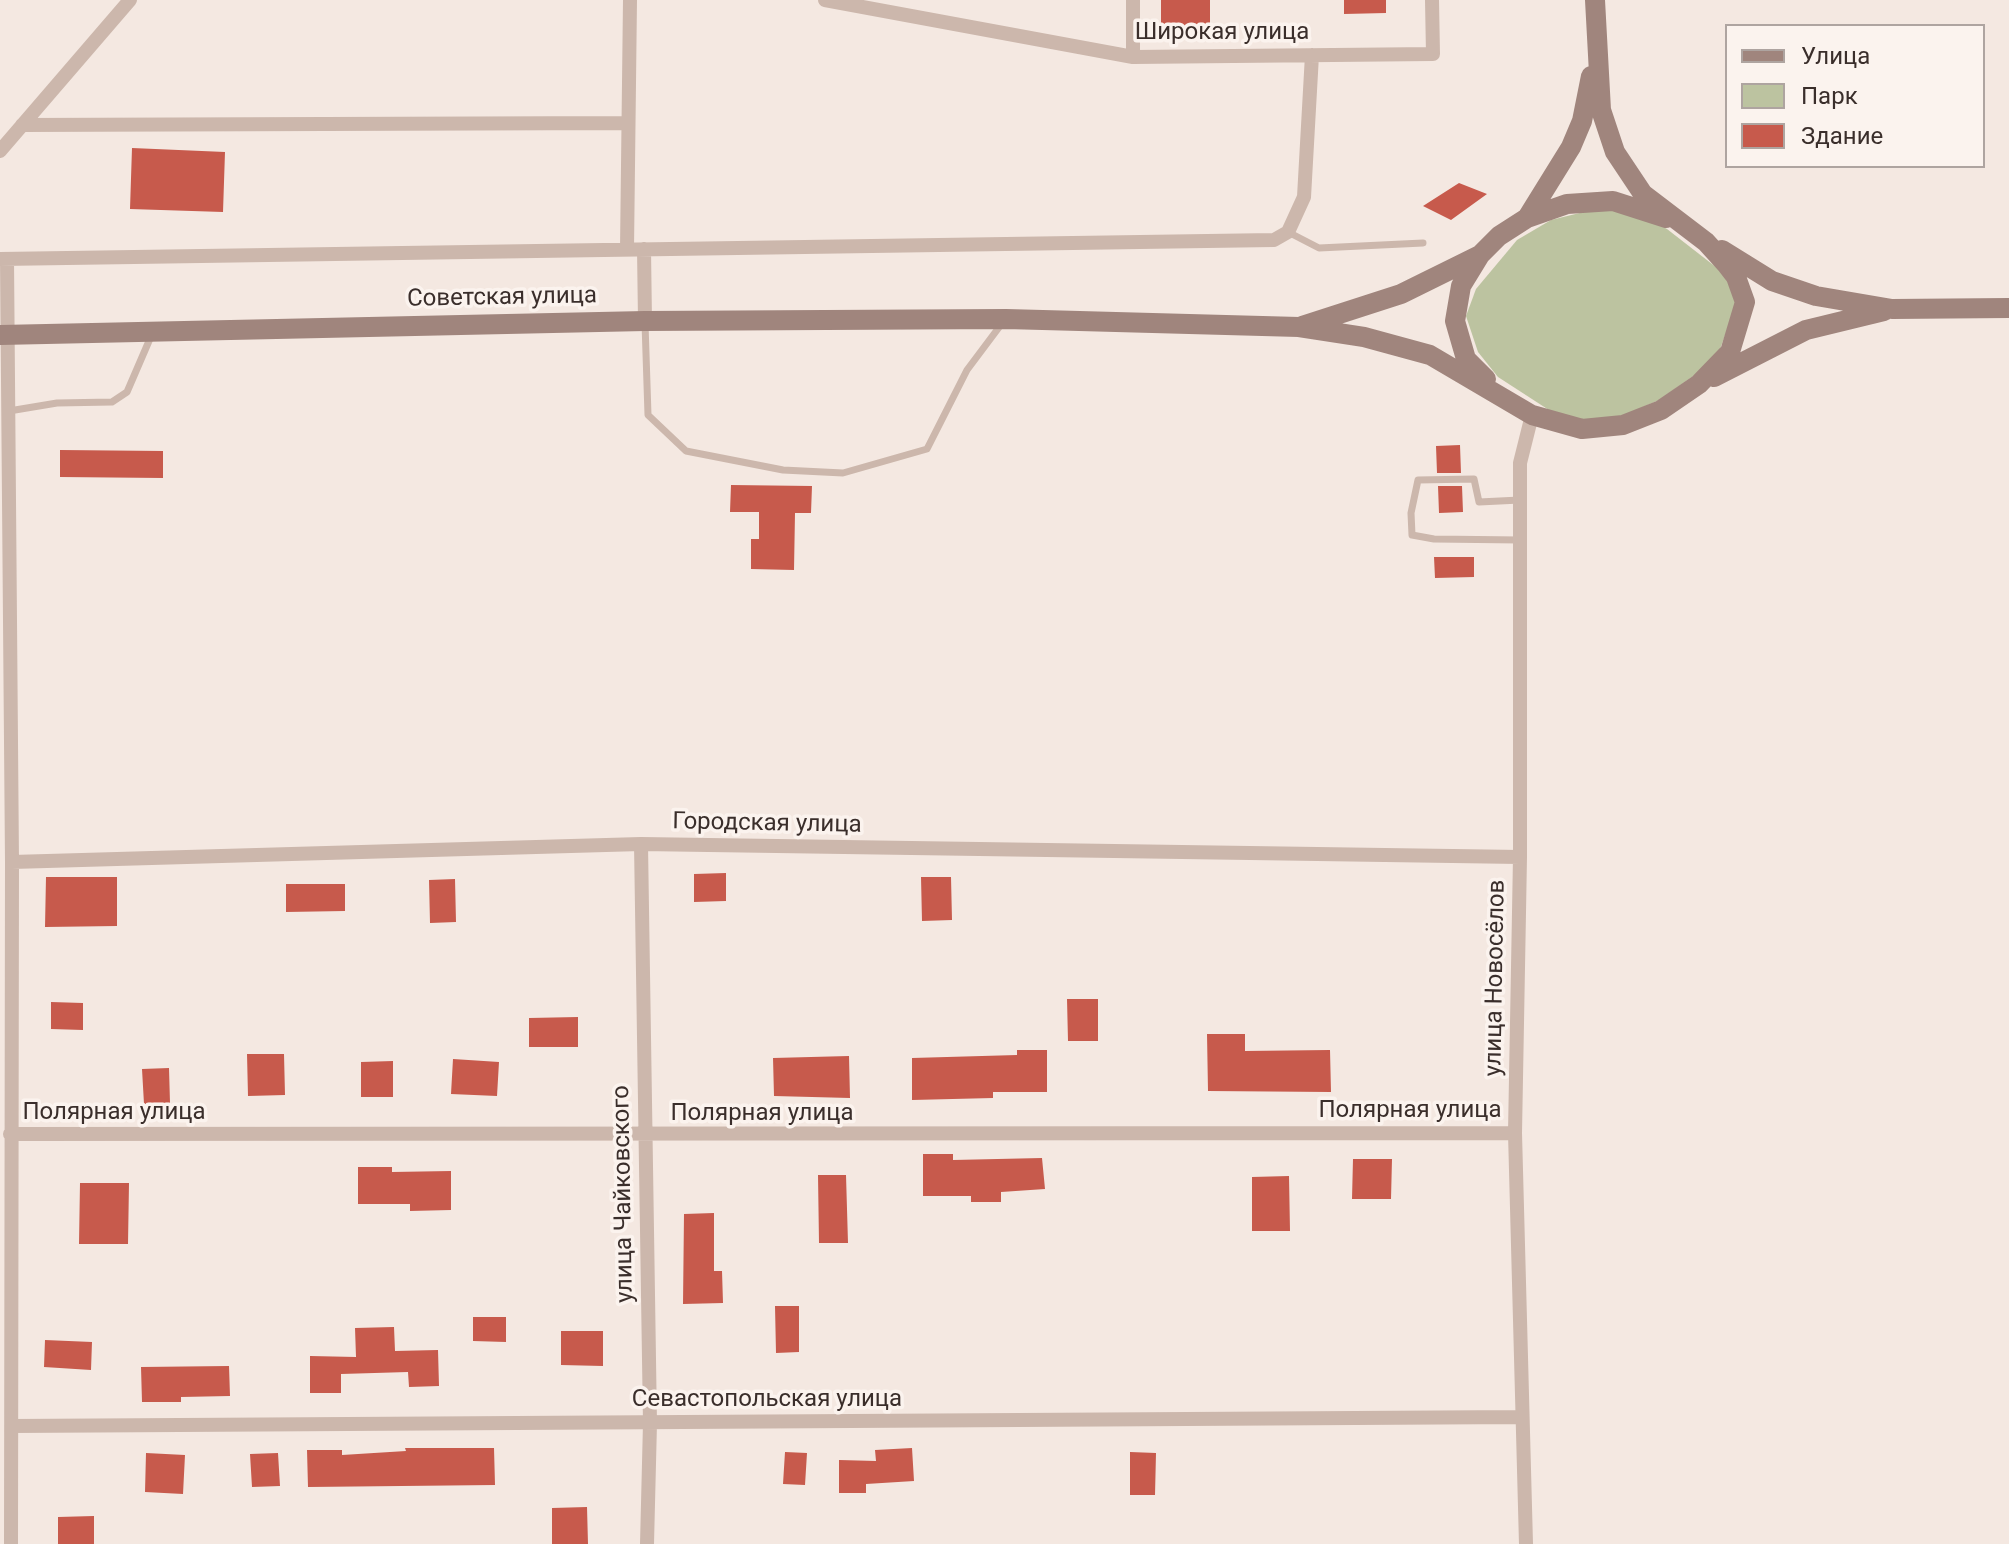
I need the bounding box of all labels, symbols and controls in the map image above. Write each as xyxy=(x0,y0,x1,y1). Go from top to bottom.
street label: Широкая улица xyxy=(1135,19,1309,47)
legend xyxy=(1725,24,1985,168)
text: Улица xyxy=(1801,42,1870,70)
text: Парк xyxy=(1801,82,1858,110)
text: Здание xyxy=(1801,122,1883,150)
street label: Советская улица xyxy=(407,282,597,314)
street label: Городская улица xyxy=(672,808,862,840)
street label: улица Новосёлов xyxy=(1480,879,1512,1077)
street label: улица Чайковского xyxy=(608,1085,640,1303)
street label: Полярная улица xyxy=(1318,1097,1502,1125)
street label: Полярная улица xyxy=(22,1099,206,1127)
street label: Полярная улица xyxy=(670,1100,854,1128)
street label: Севастопольская улица xyxy=(632,1386,902,1414)

